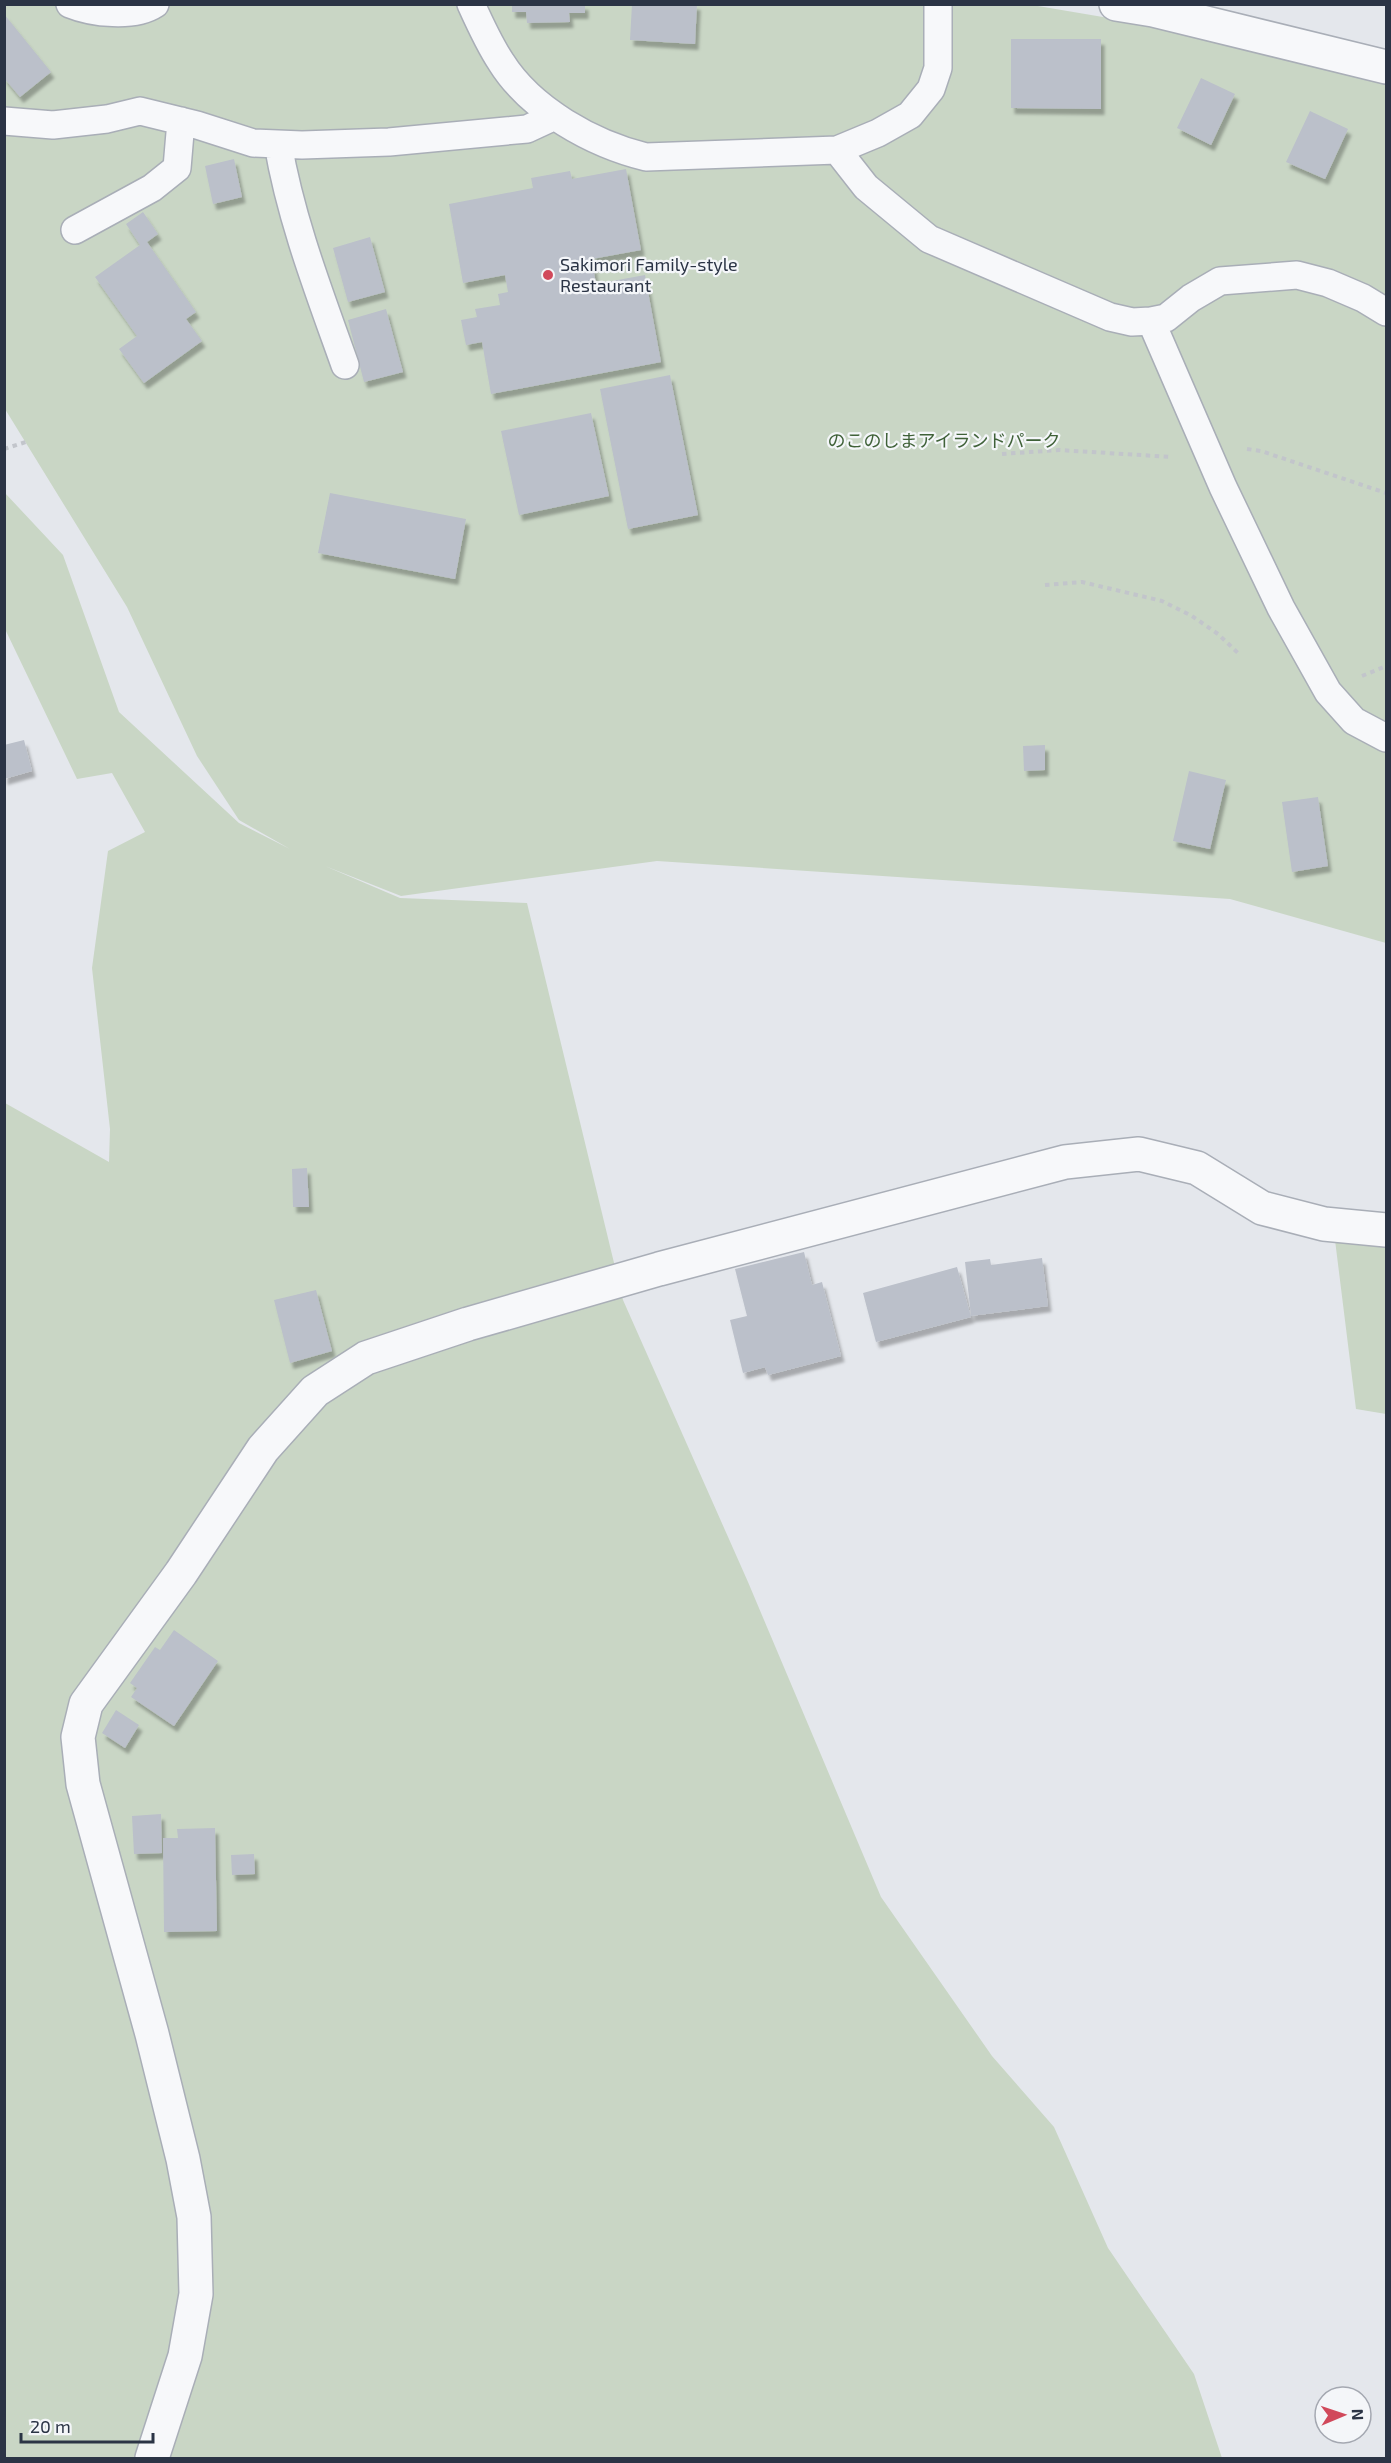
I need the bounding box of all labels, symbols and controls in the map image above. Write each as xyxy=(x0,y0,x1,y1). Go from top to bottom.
place label: Sakimori Family-style Restaurant xyxy=(560,253,738,296)
marker: Sakimori Family-style Restaurant xyxy=(541,268,555,282)
park label: のこのしまアイランドパーク xyxy=(827,429,1061,451)
north arrow xyxy=(1313,2385,1373,2445)
scale bar xyxy=(21,2406,153,2444)
text: N xyxy=(1349,2408,1368,2421)
text: 20 m xyxy=(30,2415,71,2437)

